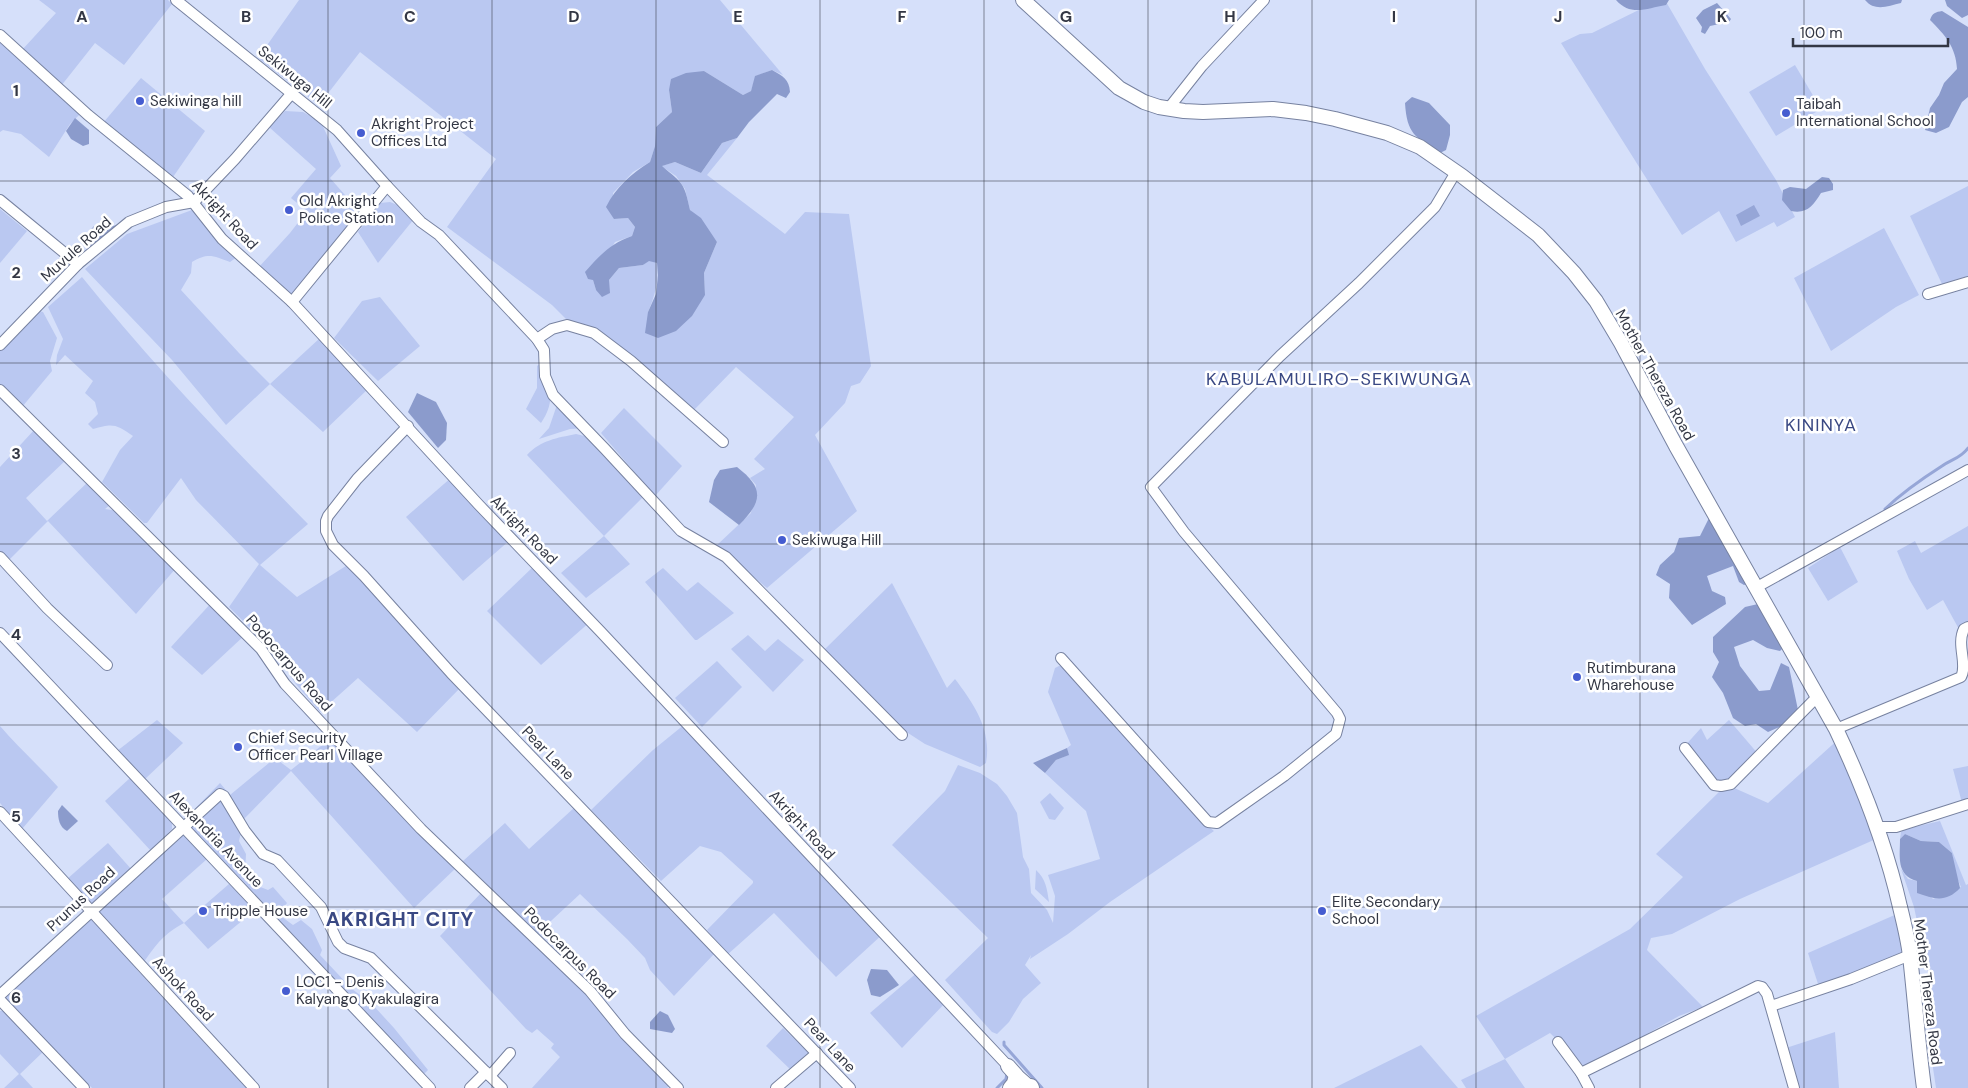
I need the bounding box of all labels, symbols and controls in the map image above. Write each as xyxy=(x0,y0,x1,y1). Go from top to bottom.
text: A xyxy=(76,6,88,27)
text: B xyxy=(241,6,251,27)
text: C xyxy=(404,6,416,27)
text: D xyxy=(568,6,580,27)
text: E xyxy=(733,6,743,27)
text: F xyxy=(898,6,907,27)
text: G xyxy=(1060,6,1072,27)
text: H xyxy=(1224,6,1236,27)
text: I xyxy=(1392,6,1396,27)
text: J xyxy=(1554,6,1562,27)
text: K xyxy=(1717,6,1728,27)
scale bar xyxy=(1793,15,1948,47)
text: 100 m xyxy=(1800,23,1843,43)
street label: Sekiwuga Hill xyxy=(254,41,336,113)
text: 1 xyxy=(13,80,19,101)
place label: Sekiwinga hill xyxy=(150,91,241,111)
place label: Taibah International School xyxy=(1796,94,1934,131)
marker: Sekiwinga hill xyxy=(134,95,146,107)
marker: Taibah International School xyxy=(1780,107,1792,119)
place label: Akright Project Offices Ltd xyxy=(371,114,474,151)
marker: Akright Project Offices Ltd xyxy=(355,127,367,139)
street label: Akright Road xyxy=(188,176,262,254)
place label: Old Akright Police Station xyxy=(299,191,394,228)
marker: Old Akright Police Station xyxy=(283,204,295,216)
street label: Muvule Road xyxy=(36,212,116,286)
text: 2 xyxy=(11,262,21,283)
street label: Mother Thereza Road xyxy=(1611,306,1699,444)
district label: KABULAMULIRO-SEKIWUNGA xyxy=(1206,367,1472,391)
district label: KININYA xyxy=(1785,413,1857,437)
text: 3 xyxy=(11,443,21,464)
street label: Akright Road xyxy=(486,491,562,569)
place label: Sekiwuga Hill xyxy=(792,530,881,550)
marker: Sekiwuga Hill xyxy=(776,534,788,546)
street label: Podocarpus Road xyxy=(241,610,337,716)
text: 4 xyxy=(11,624,21,645)
place label: Rutimburana Wharehouse xyxy=(1587,658,1676,695)
marker: Rutimburana Wharehouse xyxy=(1571,671,1583,683)
street label: Pear Lane xyxy=(517,722,579,784)
place label: Chief Security Officer Pearl Village xyxy=(248,728,383,765)
marker: Chief Security Officer Pearl Village xyxy=(232,741,244,753)
street label: Alexandria Avenue xyxy=(165,786,267,892)
street label: Akright Road xyxy=(765,786,839,864)
text: 5 xyxy=(11,806,21,827)
street label: Prunus Road xyxy=(43,862,119,936)
place label: Elite Secondary School xyxy=(1332,892,1441,929)
place label: Tripple House xyxy=(213,901,308,921)
street label: Podocarpus Road xyxy=(520,903,620,1003)
marker: Tripple House xyxy=(197,905,209,917)
marker: Elite Secondary School xyxy=(1316,905,1328,917)
district label: AKRIGHT CITY xyxy=(326,906,474,932)
street label: Mother Thereza Road xyxy=(1909,918,1947,1066)
street label: Ashok Road xyxy=(148,952,218,1026)
place label: LOC1 - Denis Kalyango Kyakulagira xyxy=(296,972,439,1009)
marker: LOC1 - Denis Kalyango Kyakulagira xyxy=(280,985,292,997)
text: 6 xyxy=(11,987,21,1008)
street label: Pear Lane xyxy=(800,1013,860,1077)

